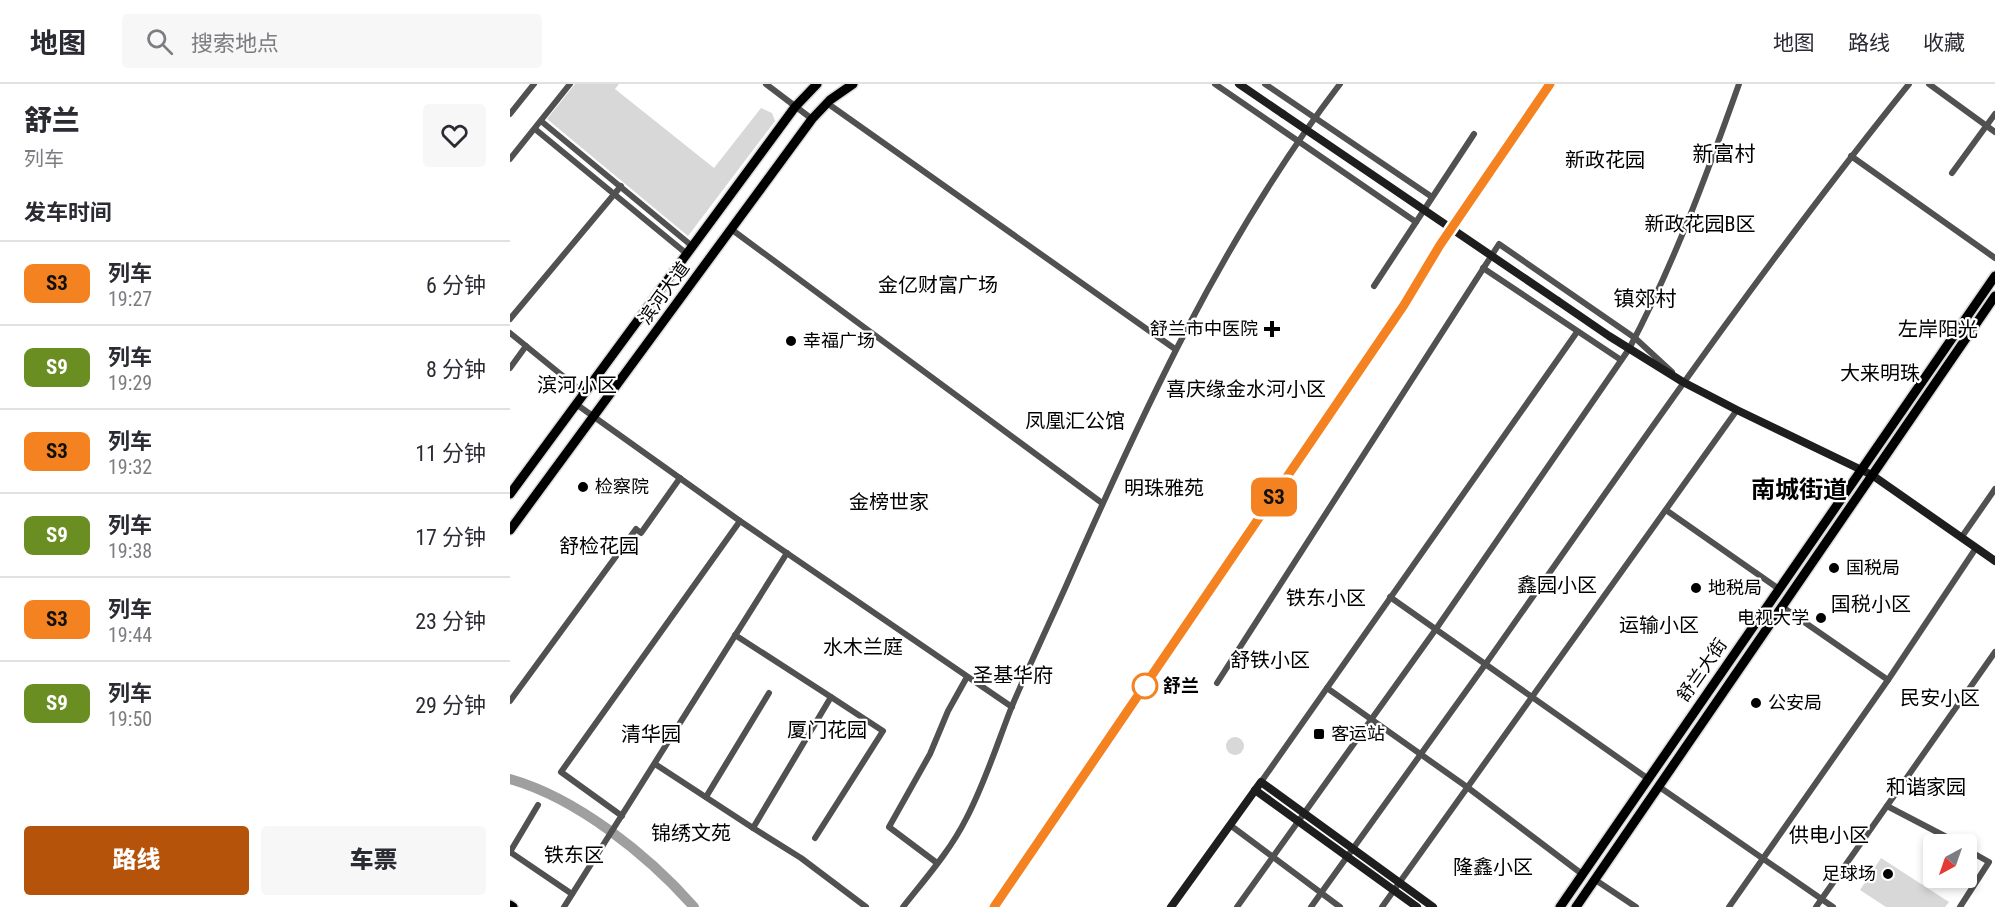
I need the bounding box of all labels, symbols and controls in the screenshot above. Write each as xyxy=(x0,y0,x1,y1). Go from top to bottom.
search box xyxy=(122,14,542,68)
icon: search xyxy=(143,25,176,58)
text: 地图 xyxy=(30,27,86,60)
text: 搜索地点 xyxy=(191,31,279,56)
text: 地图 xyxy=(1773,31,1815,55)
text: 路线 xyxy=(1848,31,1890,55)
text: 收藏 xyxy=(1923,31,1965,55)
text: 舒兰 xyxy=(24,104,80,137)
button: heart xyxy=(423,104,486,167)
district label: 新富村 xyxy=(1693,142,1756,166)
text: 列车 xyxy=(24,147,64,171)
district label: 新政花园 xyxy=(1565,148,1645,172)
text: 发车时间 xyxy=(24,200,112,225)
district label: 新政花园B区 xyxy=(1645,212,1755,236)
street label: 滨河大道 xyxy=(634,257,693,328)
text: 列车 xyxy=(108,261,152,286)
text: S3 xyxy=(46,271,68,295)
text: 6 分钟 xyxy=(426,273,486,298)
district label: 金亿财富广场 xyxy=(878,273,998,297)
text: 19:27 xyxy=(108,287,152,311)
district label: 镇郊村 xyxy=(1614,287,1677,311)
district label: 左岸阳光 xyxy=(1898,317,1978,341)
place label: 舒兰市中医院 xyxy=(1150,318,1258,339)
marker: 舒兰市中医院 xyxy=(1263,320,1281,338)
place label: 幸福广场 xyxy=(803,330,875,351)
marker: 幸福广场 xyxy=(784,334,798,348)
text: 列车 xyxy=(108,345,152,370)
text: S9 xyxy=(46,355,68,379)
text: 8 分钟 xyxy=(426,357,486,382)
district label: 大来明珠 xyxy=(1840,361,1920,385)
text: 19:29 xyxy=(108,371,152,395)
district label: 滨河小区 xyxy=(537,373,617,397)
district label: 喜庆缘金水河小区 xyxy=(1166,377,1326,401)
district label: 凤凰汇公馆 xyxy=(1025,409,1125,433)
text: 列车 xyxy=(108,429,152,454)
text: S3 xyxy=(46,439,68,463)
text: 11 分钟 xyxy=(415,441,486,466)
text: 19:32 xyxy=(108,455,152,479)
place label: 检察院 xyxy=(595,476,649,497)
district label: 明珠雅苑 xyxy=(1124,476,1204,500)
district label: 南城街道 xyxy=(1751,476,1847,504)
line badge: S3 xyxy=(1247,478,1301,516)
marker: 检察院 xyxy=(576,480,590,494)
text: S3 xyxy=(1263,485,1285,509)
district label: 金榜世家 xyxy=(849,490,929,514)
text: 列车 xyxy=(108,513,152,538)
text: S9 xyxy=(46,523,68,547)
text: 17 分钟 xyxy=(415,525,486,550)
district label: 舒检花园 xyxy=(559,534,639,558)
text: 19:38 xyxy=(108,539,152,563)
place label: 国税局 xyxy=(1846,557,1900,578)
marker: 国税局 xyxy=(1827,561,1841,575)
district label: 鑫园小区 xyxy=(1517,573,1597,597)
place label: 地税局 xyxy=(1708,577,1762,598)
marker: 地税局 xyxy=(1689,581,1703,595)
district label: 铁东小区 xyxy=(1286,586,1366,610)
district label: 国税小区 xyxy=(1831,592,1911,616)
text: 列车 xyxy=(108,597,152,622)
text: S3 xyxy=(46,607,68,631)
place label: 电视大学 xyxy=(1737,607,1809,628)
text: 23 分钟 xyxy=(415,609,486,634)
marker: 电视大学 xyxy=(1814,611,1828,625)
district label: 运输小区 xyxy=(1619,613,1699,637)
text: 19:44 xyxy=(108,623,152,647)
street label: 舒兰大街 xyxy=(1672,634,1731,705)
district label: 水木兰庭 xyxy=(823,635,903,659)
district label: 舒铁小区 xyxy=(1230,648,1310,672)
district label: 圣基华府 xyxy=(973,663,1053,687)
marker: 舒兰 xyxy=(1132,673,1158,699)
place label: 舒兰 xyxy=(1163,675,1199,696)
text: 列车 xyxy=(108,681,152,706)
district label: 民安小区 xyxy=(1900,686,1980,710)
text: S9 xyxy=(46,691,68,715)
place label: 公安局 xyxy=(1768,692,1822,713)
text: 29 分钟 xyxy=(415,693,486,718)
marker: 公安局 xyxy=(1749,696,1763,710)
text: 19:50 xyxy=(108,707,152,731)
district label: 厦门花园 xyxy=(787,718,867,742)
district label: 清华园 xyxy=(621,722,681,746)
place label: 客运站 xyxy=(1331,723,1385,744)
marker: 客运站 xyxy=(1312,727,1326,741)
district label: 和谐家园 xyxy=(1886,775,1966,799)
district label: 锦绣文苑 xyxy=(651,821,731,845)
district label: 供电小区 xyxy=(1789,823,1869,847)
button: 路线 xyxy=(24,826,249,895)
button: 车票 xyxy=(261,826,486,895)
north arrow xyxy=(1923,834,1977,888)
map controls xyxy=(1923,834,1977,888)
district label: 铁东区 xyxy=(544,843,604,867)
district label: 隆鑫小区 xyxy=(1453,855,1533,879)
place label: 足球场 xyxy=(1822,863,1876,884)
marker: 足球场 xyxy=(1881,867,1895,881)

